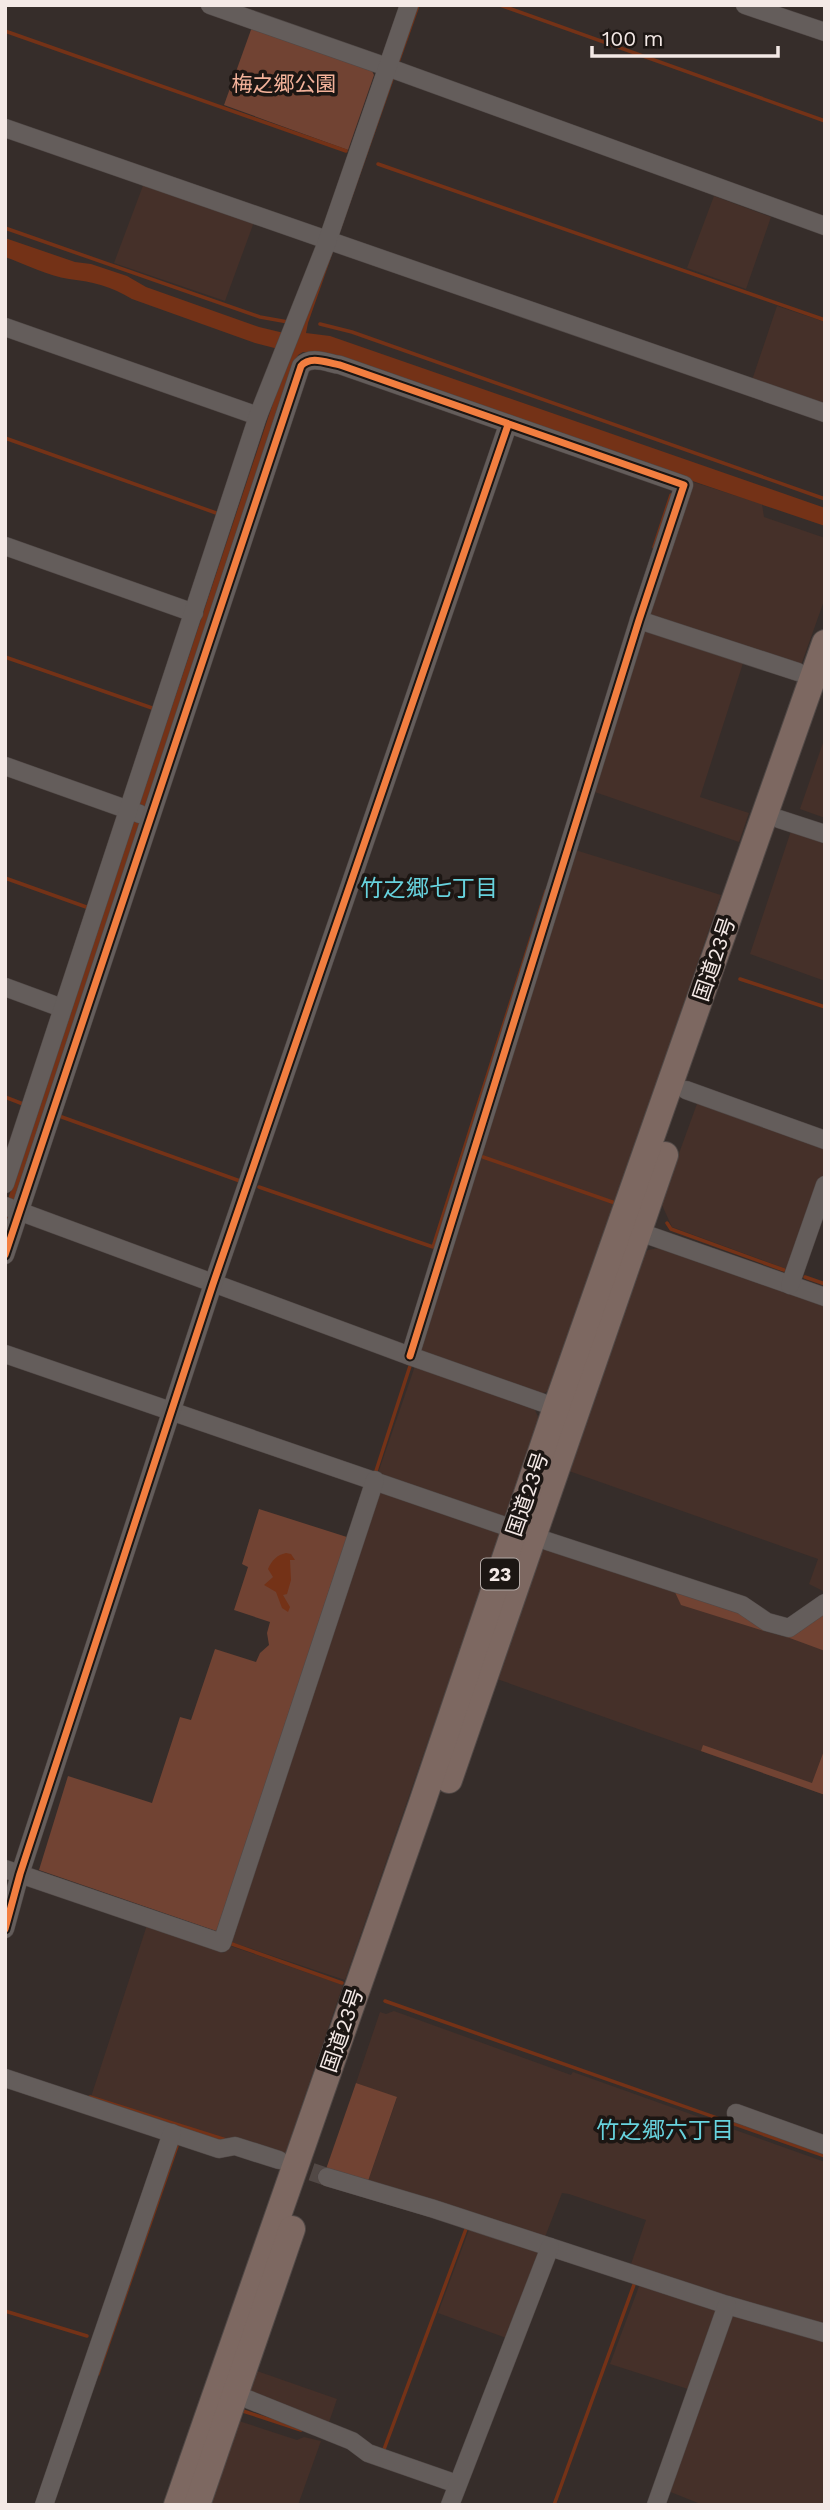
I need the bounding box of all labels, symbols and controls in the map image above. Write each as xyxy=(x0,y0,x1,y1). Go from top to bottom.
scale bar xyxy=(592,14,778,58)
text: 100 m xyxy=(602,26,664,51)
park label: 梅之郷公園 xyxy=(232,71,337,96)
district label: 竹之郷七丁目 xyxy=(360,875,498,902)
street label: 国道23号 xyxy=(688,914,740,1004)
street label: 国道23号 xyxy=(501,1449,553,1539)
road number: 23 xyxy=(481,1558,519,1590)
street label: 国道23号 xyxy=(316,1985,368,2075)
district label: 竹之郷六丁目 xyxy=(596,2117,734,2144)

